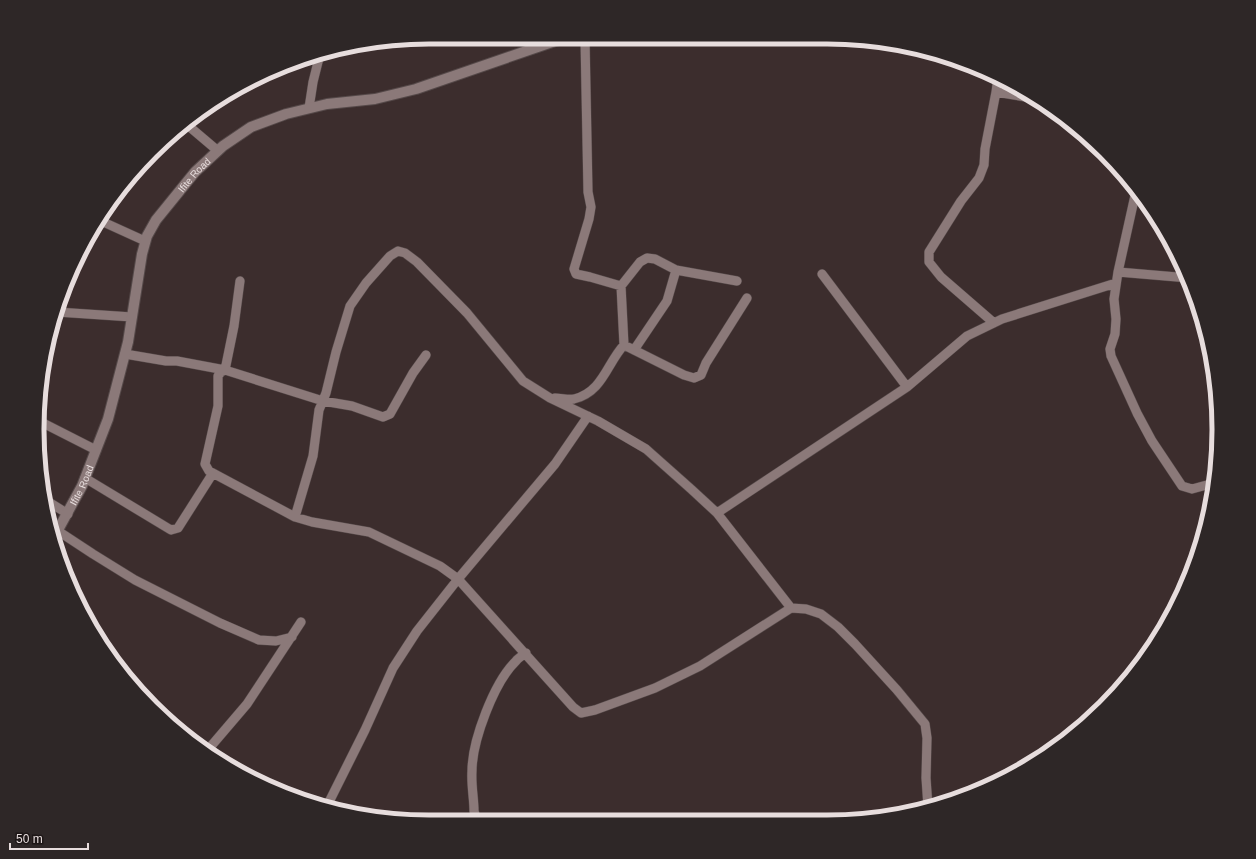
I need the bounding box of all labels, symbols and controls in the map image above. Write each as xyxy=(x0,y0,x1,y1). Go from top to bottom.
street label: Ifite Road xyxy=(175,155,212,194)
street label: Ifite Road xyxy=(67,463,95,507)
scale bar xyxy=(10,825,88,851)
text: 50 m xyxy=(16,832,43,846)

